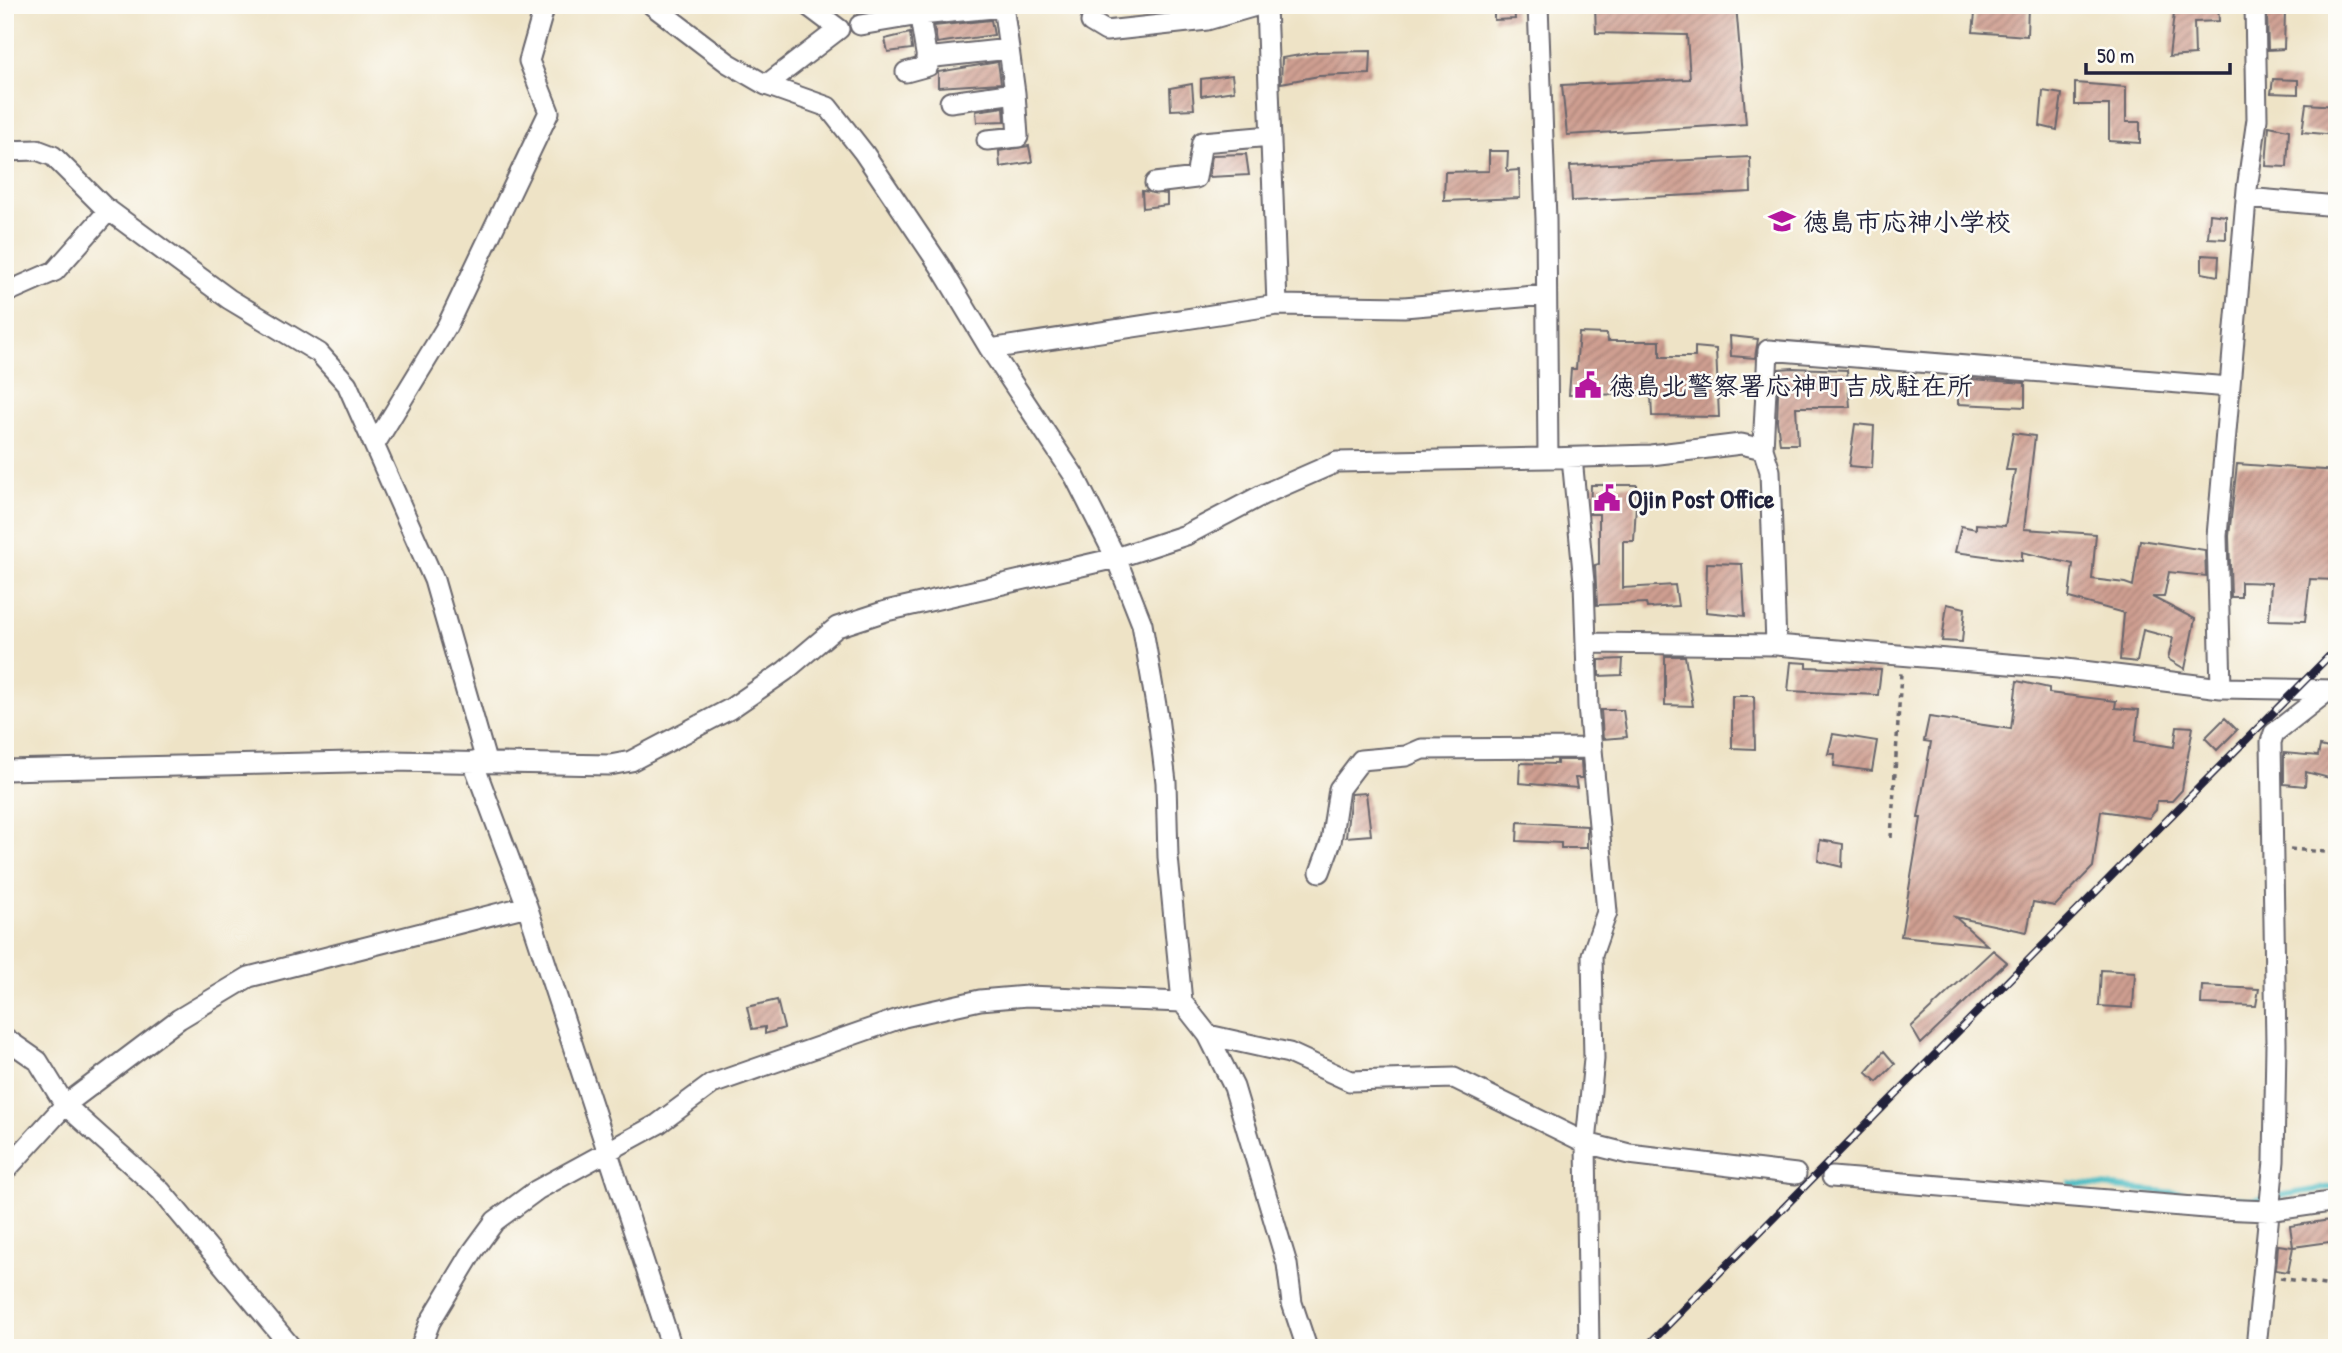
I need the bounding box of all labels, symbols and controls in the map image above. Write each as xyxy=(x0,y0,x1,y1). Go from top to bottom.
scale bar xyxy=(2086,32,2230,76)
text: 50 m xyxy=(2097,41,2134,70)
place label: 徳島市応神小学校 xyxy=(1803,204,2011,239)
school or university icon: 徳島市応神小学校 xyxy=(1767,206,1797,236)
place label: 徳島北警察署応神町吉成駐在所 xyxy=(1609,368,1973,403)
public building icon: 徳島北警察署応神町吉成駐在所 xyxy=(1573,370,1603,400)
place label: Ojin Post Office xyxy=(1628,481,1775,516)
public building icon: Ojin Post Office xyxy=(1592,483,1622,513)

